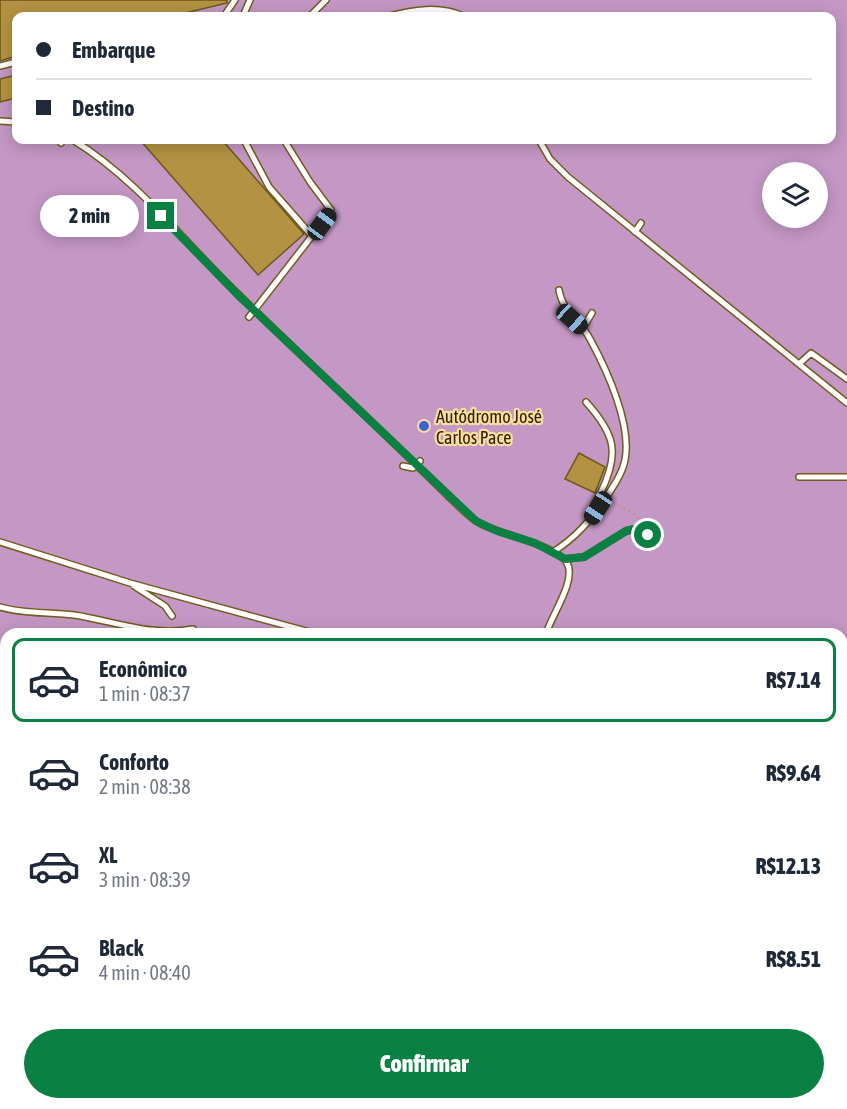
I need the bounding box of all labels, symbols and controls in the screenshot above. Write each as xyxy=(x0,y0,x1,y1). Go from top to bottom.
text: Embarque xyxy=(72,37,155,63)
text: Destino xyxy=(72,95,134,121)
map controls xyxy=(762,162,828,228)
button: layers xyxy=(762,162,828,228)
callout: 2 min xyxy=(41,195,140,237)
route end xyxy=(147,202,174,229)
text: 2 min xyxy=(69,204,110,227)
car xyxy=(304,204,340,244)
car xyxy=(553,300,591,338)
place label: Autódromo José Carlos Pace xyxy=(436,406,542,448)
marker: Autódromo José Carlos Pace xyxy=(417,419,431,433)
car xyxy=(581,488,615,528)
route start xyxy=(634,521,661,548)
icon: car xyxy=(27,653,81,707)
text: Econômico xyxy=(99,656,187,682)
text: R$7.14 xyxy=(766,667,821,693)
text: 1 min · 08:37 xyxy=(99,682,191,705)
icon: car xyxy=(27,746,81,800)
text: Conforto xyxy=(99,749,169,775)
text: R$9.64 xyxy=(766,760,821,786)
text: 2 min · 08:38 xyxy=(99,775,191,798)
icon: car xyxy=(27,839,81,893)
text: XL xyxy=(99,842,117,868)
text: R$12.13 xyxy=(755,853,821,879)
text: 3 min · 08:39 xyxy=(99,868,191,891)
icon: car xyxy=(27,932,81,986)
text: Black xyxy=(99,935,143,961)
text: R$8.51 xyxy=(766,946,821,972)
text: 4 min · 08:40 xyxy=(99,961,191,984)
button: Confirmar xyxy=(24,1029,824,1098)

